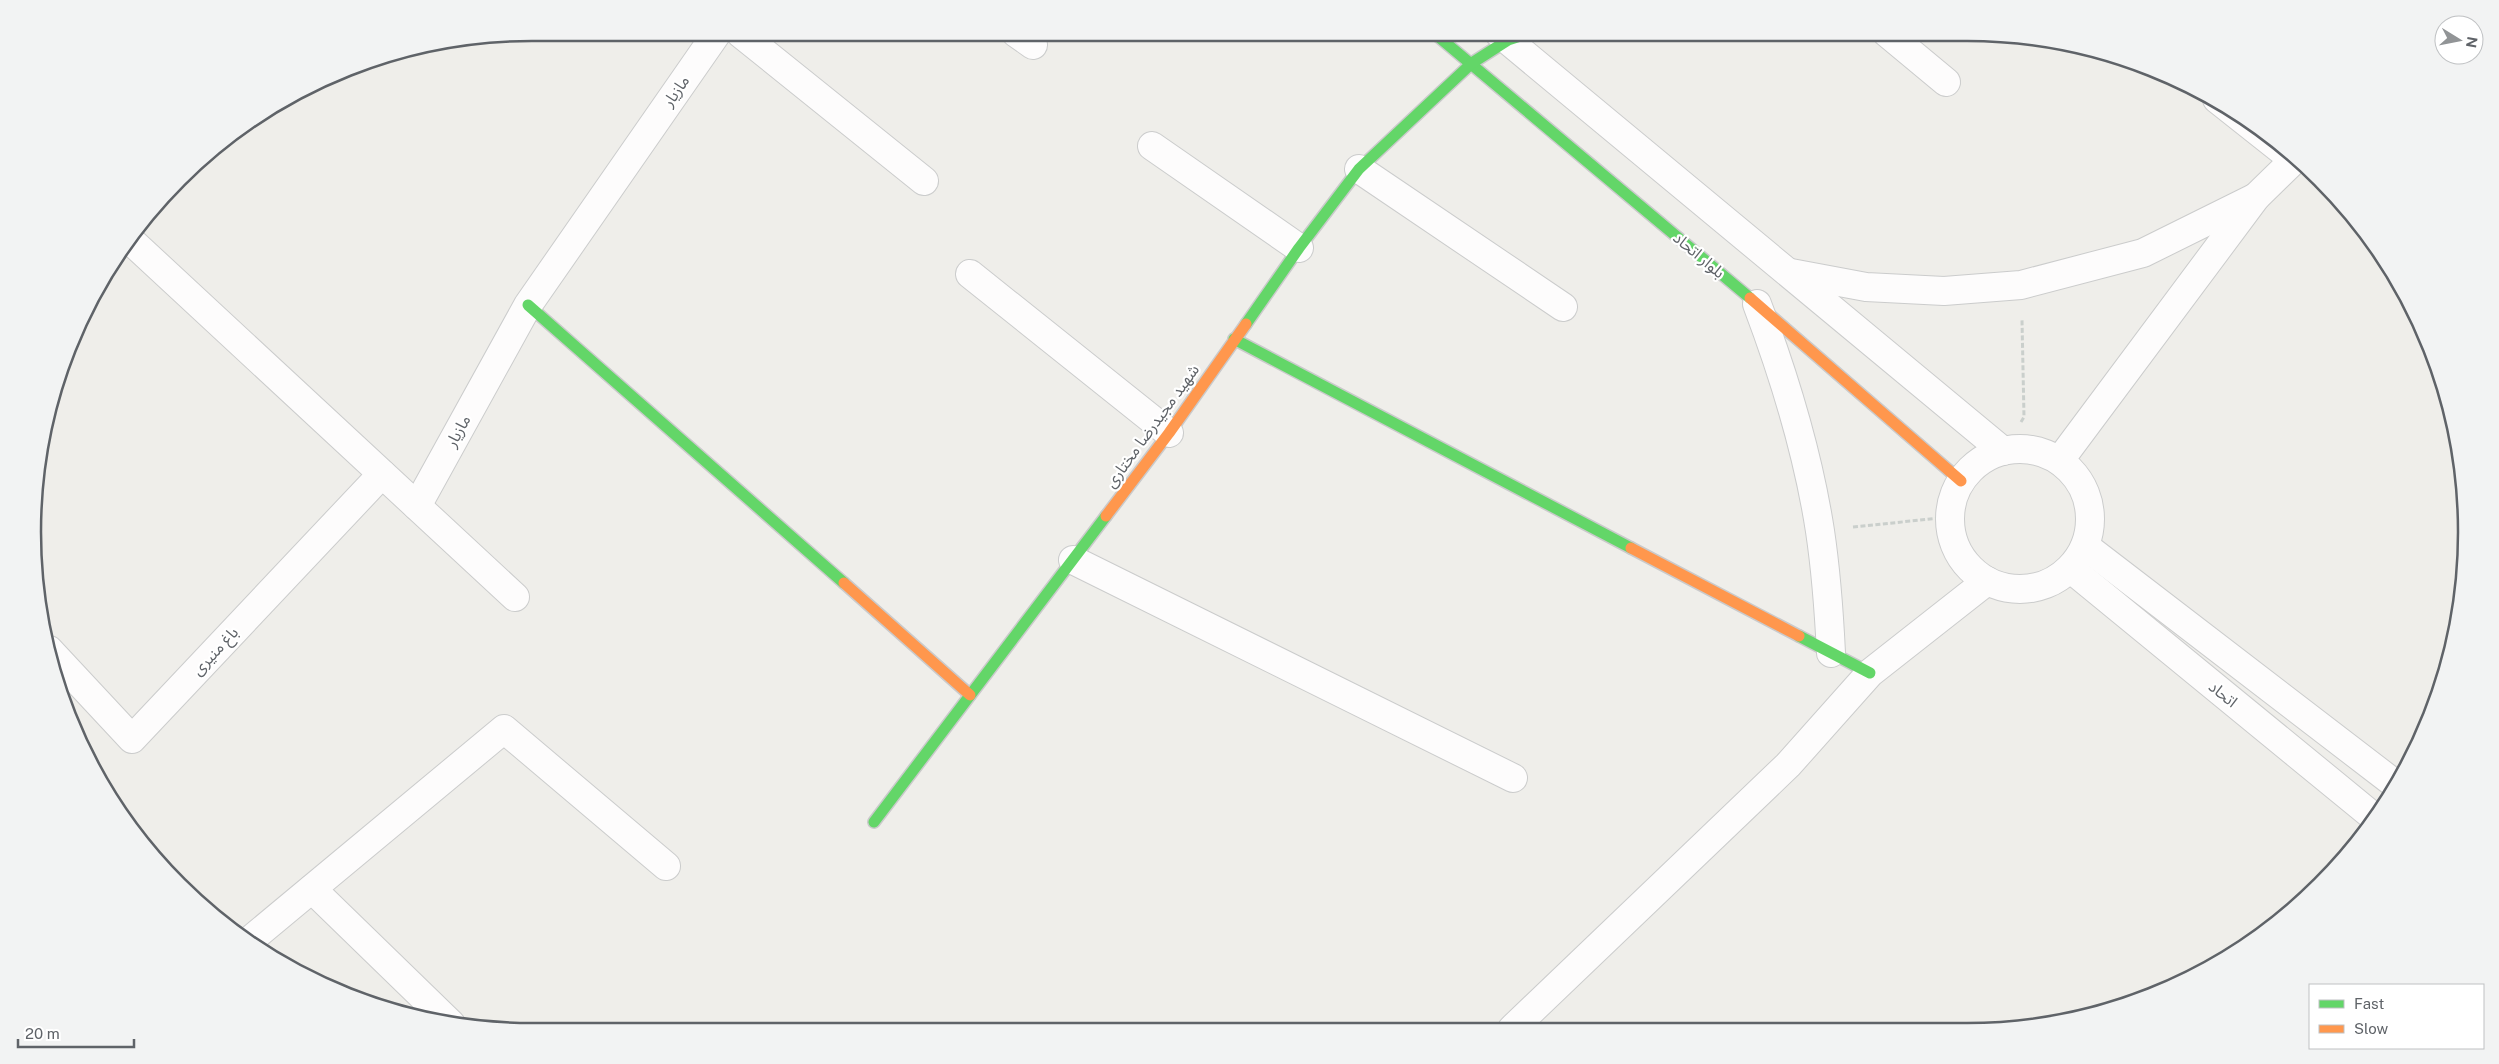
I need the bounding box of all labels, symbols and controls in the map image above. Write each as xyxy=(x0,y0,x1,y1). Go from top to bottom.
north arrow xyxy=(2434,15,2484,65)
text: N xyxy=(2463,35,2481,49)
street label: مازیار xyxy=(658,72,693,111)
street label: بلوار اتحاد xyxy=(1669,228,1729,282)
street label: شهید مجیدرضا مختاری xyxy=(1101,361,1203,491)
street label: مازیار xyxy=(441,412,474,451)
street label: باغ منیری xyxy=(188,623,244,681)
street label: اتحاد xyxy=(2205,677,2241,711)
legend xyxy=(2309,984,2484,1049)
text: Fast xyxy=(2354,995,2384,1012)
scale bar xyxy=(18,1016,134,1048)
text: Slow xyxy=(2354,1020,2389,1037)
text: 20 m xyxy=(25,1025,60,1042)

